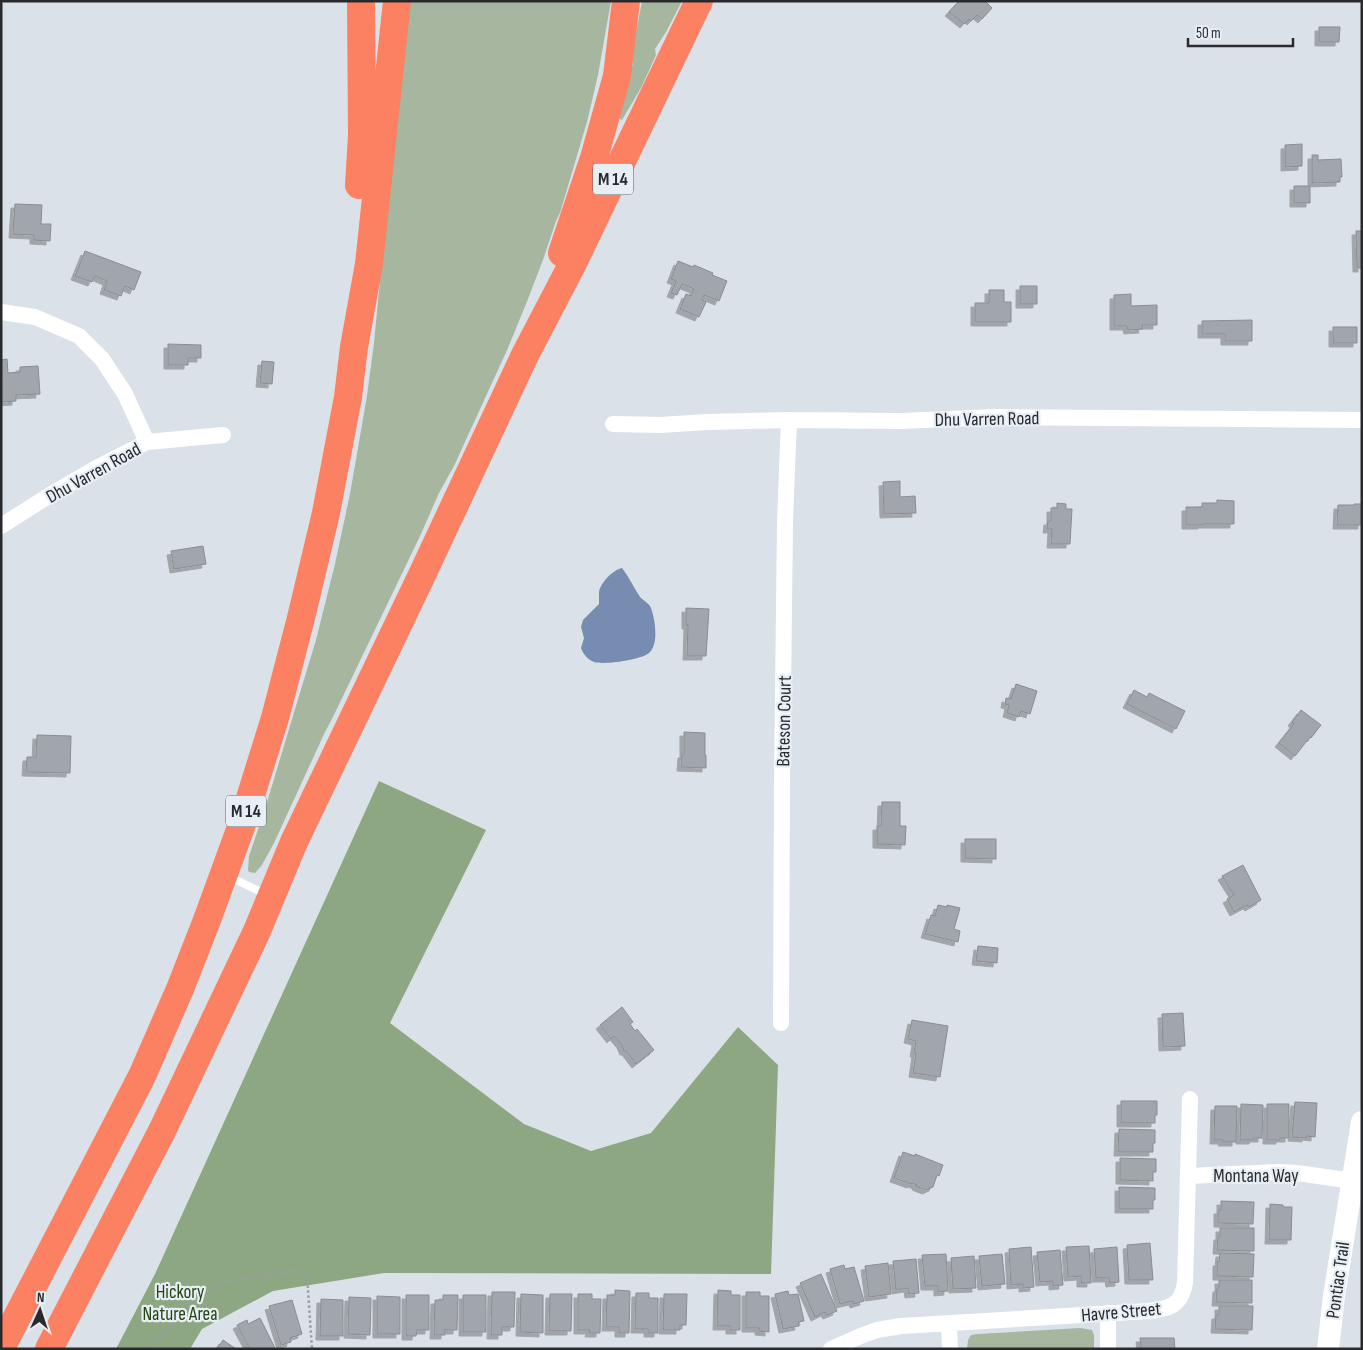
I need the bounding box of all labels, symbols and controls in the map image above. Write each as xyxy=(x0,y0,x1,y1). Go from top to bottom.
scale bar xyxy=(1188,15,1293,47)
text: 50 m xyxy=(1196,24,1221,43)
road number: M 14 xyxy=(593,163,633,194)
street label: Dhu Varren Road xyxy=(934,407,1040,432)
street label: Dhu Varren Road xyxy=(42,438,145,509)
street label: Bateson Court xyxy=(772,675,797,767)
road number: M 14 xyxy=(226,796,266,826)
street label: Montana Way xyxy=(1213,1165,1299,1188)
street label: Pontiac Trail xyxy=(1322,1240,1355,1320)
park label: Hickory Nature Area xyxy=(142,1281,218,1326)
north arrow xyxy=(15,1285,65,1335)
text: N xyxy=(36,1289,45,1306)
street label: Havre Street xyxy=(1080,1298,1162,1327)

